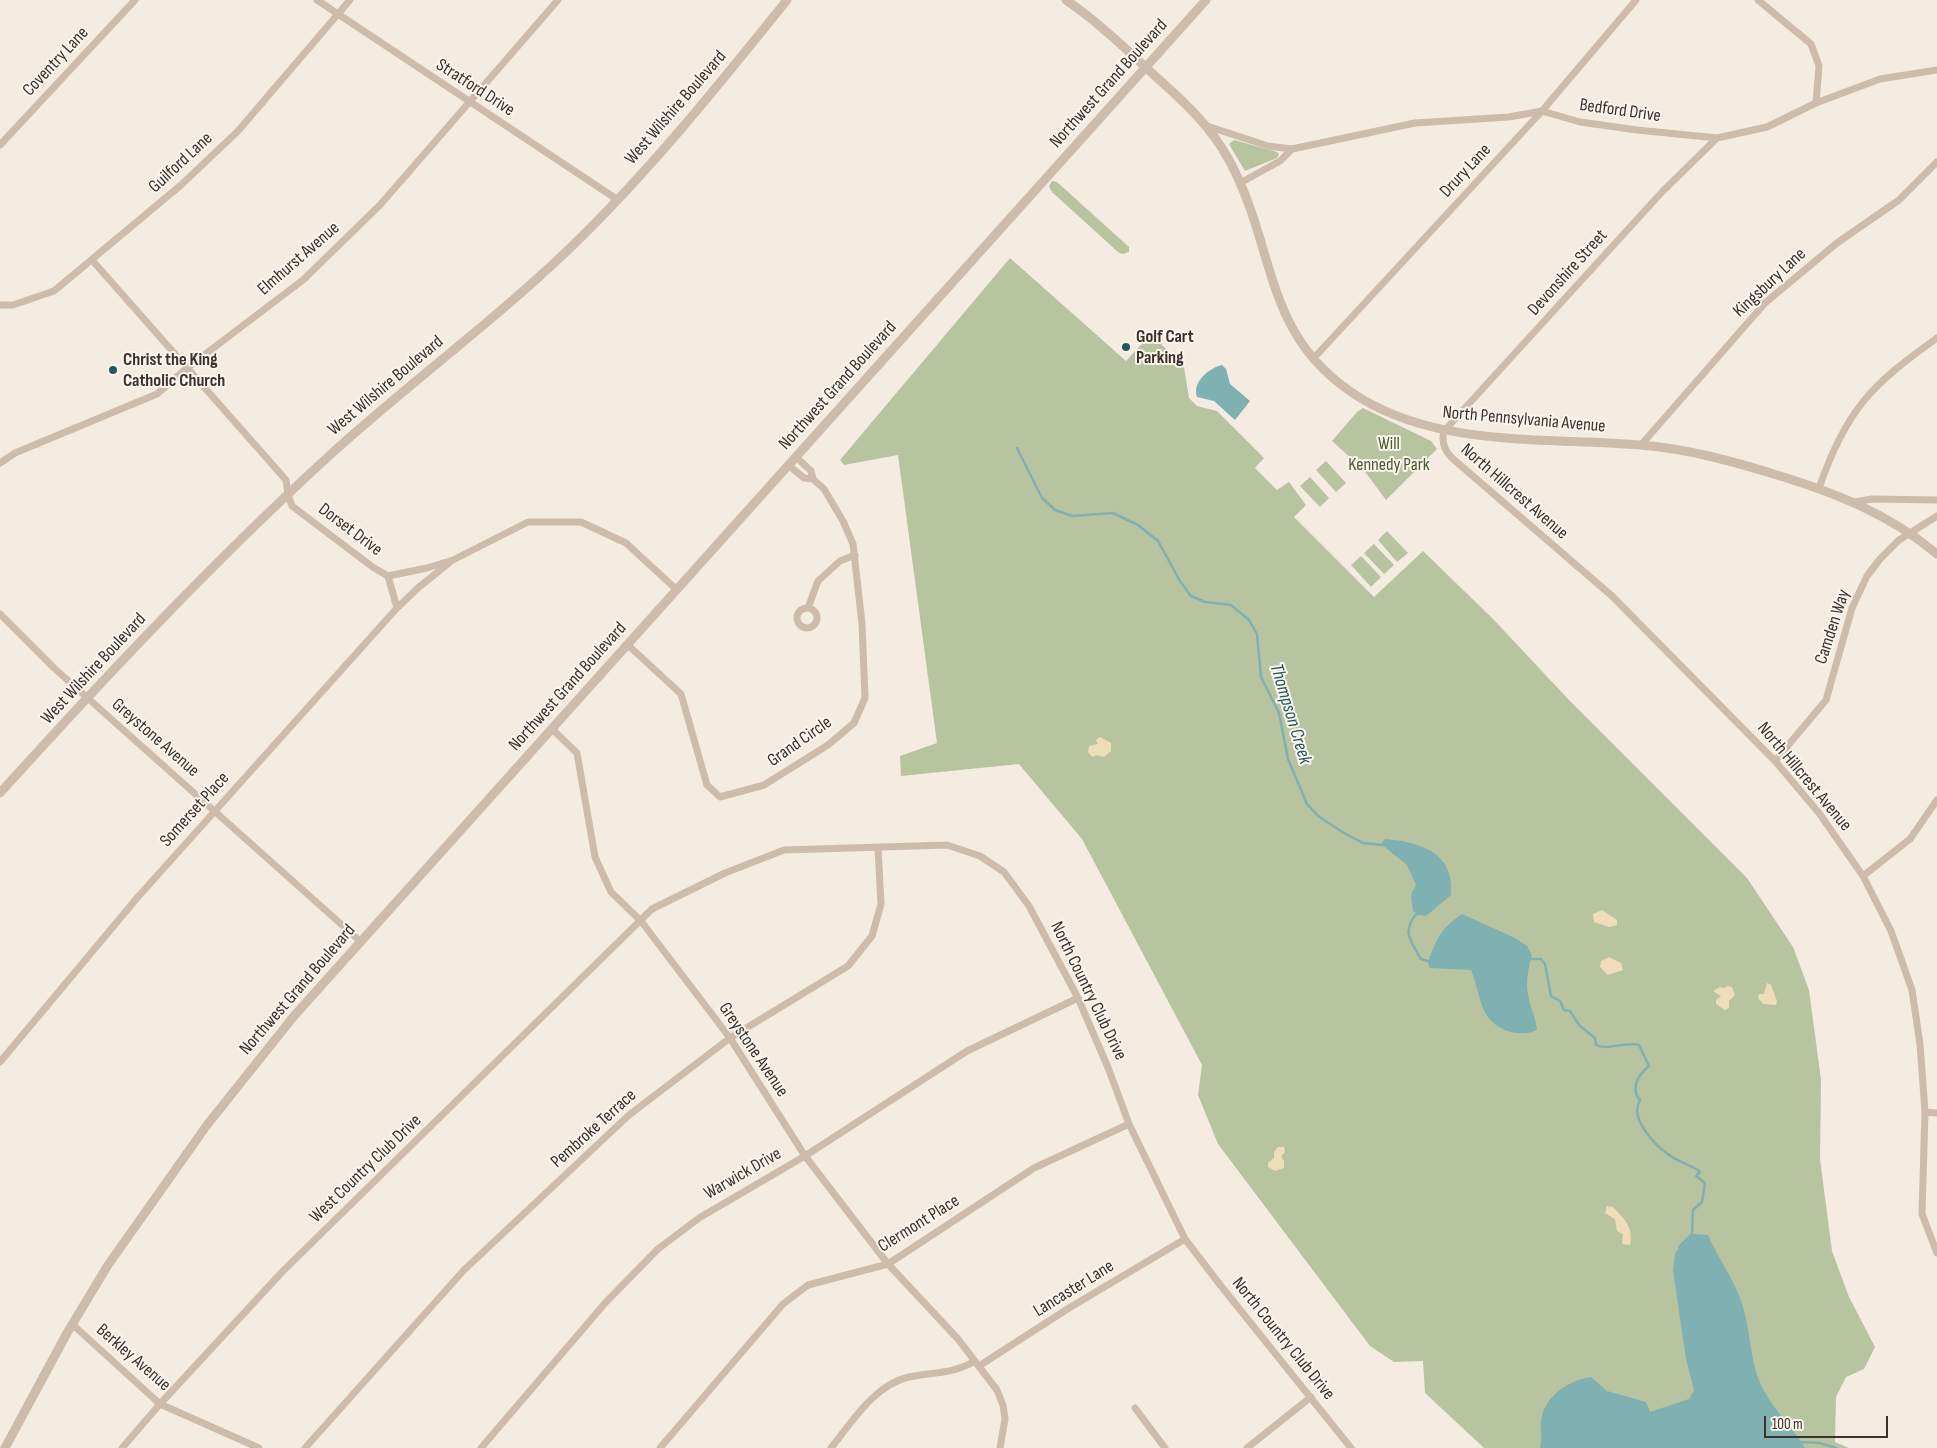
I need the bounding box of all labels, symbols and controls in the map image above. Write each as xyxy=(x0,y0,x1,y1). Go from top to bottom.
street label: Northwest Grand Boulevard xyxy=(1046,15,1172,153)
street label: Coventry Lane xyxy=(18,23,94,101)
street label: West Wilshire Boulevard xyxy=(621,47,731,169)
street label: Stratford Drive xyxy=(432,55,518,121)
street label: Bedford Drive xyxy=(1578,95,1662,127)
street label: Guilford Lane xyxy=(145,128,217,198)
street label: Drury Lane xyxy=(1436,140,1496,202)
street label: Elmhurst Avenue xyxy=(254,218,344,300)
street label: Devonshire Street xyxy=(1524,225,1612,321)
street label: Kingsbury Lane xyxy=(1729,244,1811,322)
street label: Northwest Grand Boulevard xyxy=(775,317,901,455)
place label: Golf Cart Parking xyxy=(1136,326,1194,368)
street label: West Wilshire Boulevard xyxy=(324,331,448,441)
marker: Golf Cart Parking xyxy=(1120,341,1132,353)
place label: Christ the King Catholic Church xyxy=(123,349,225,392)
marker: Christ the King Catholic Church xyxy=(107,364,119,376)
street label: North Pennsylvania Avenue xyxy=(1442,402,1606,438)
park label: Will Kennedy Park xyxy=(1348,433,1430,476)
street label: North Hillcrest Avenue xyxy=(1456,439,1572,545)
street label: Dorset Drive xyxy=(314,499,386,561)
street label: Camden Way xyxy=(1811,587,1855,667)
street label: West Wilshire Boulevard xyxy=(37,609,151,729)
street label: Northwest Grand Boulevard xyxy=(505,618,631,756)
water label: Thompson Creek xyxy=(1264,661,1316,767)
street label: Greystone Avenue xyxy=(107,694,203,782)
street label: Grand Circle xyxy=(764,712,836,772)
street label: North Hillcrest Avenue xyxy=(1752,718,1856,836)
street label: Somerset Place xyxy=(156,768,234,852)
street label: North Country Club Drive xyxy=(1045,918,1131,1064)
street label: Northwest Grand Boulevard xyxy=(236,920,360,1060)
street label: Greystone Avenue xyxy=(714,999,792,1101)
street label: Pembroke Terrace xyxy=(547,1085,641,1173)
street label: West Country Club Drive xyxy=(306,1110,426,1228)
street label: Warwick Drive xyxy=(701,1143,785,1205)
street label: Clermont Place xyxy=(874,1190,964,1258)
street label: Lancaster Lane xyxy=(1030,1256,1118,1322)
street label: North Country Club Drive xyxy=(1227,1273,1339,1405)
street label: Berkley Avenue xyxy=(91,1320,175,1396)
scale bar xyxy=(1767,1406,1891,1438)
text: 100 m xyxy=(1772,1415,1803,1434)

